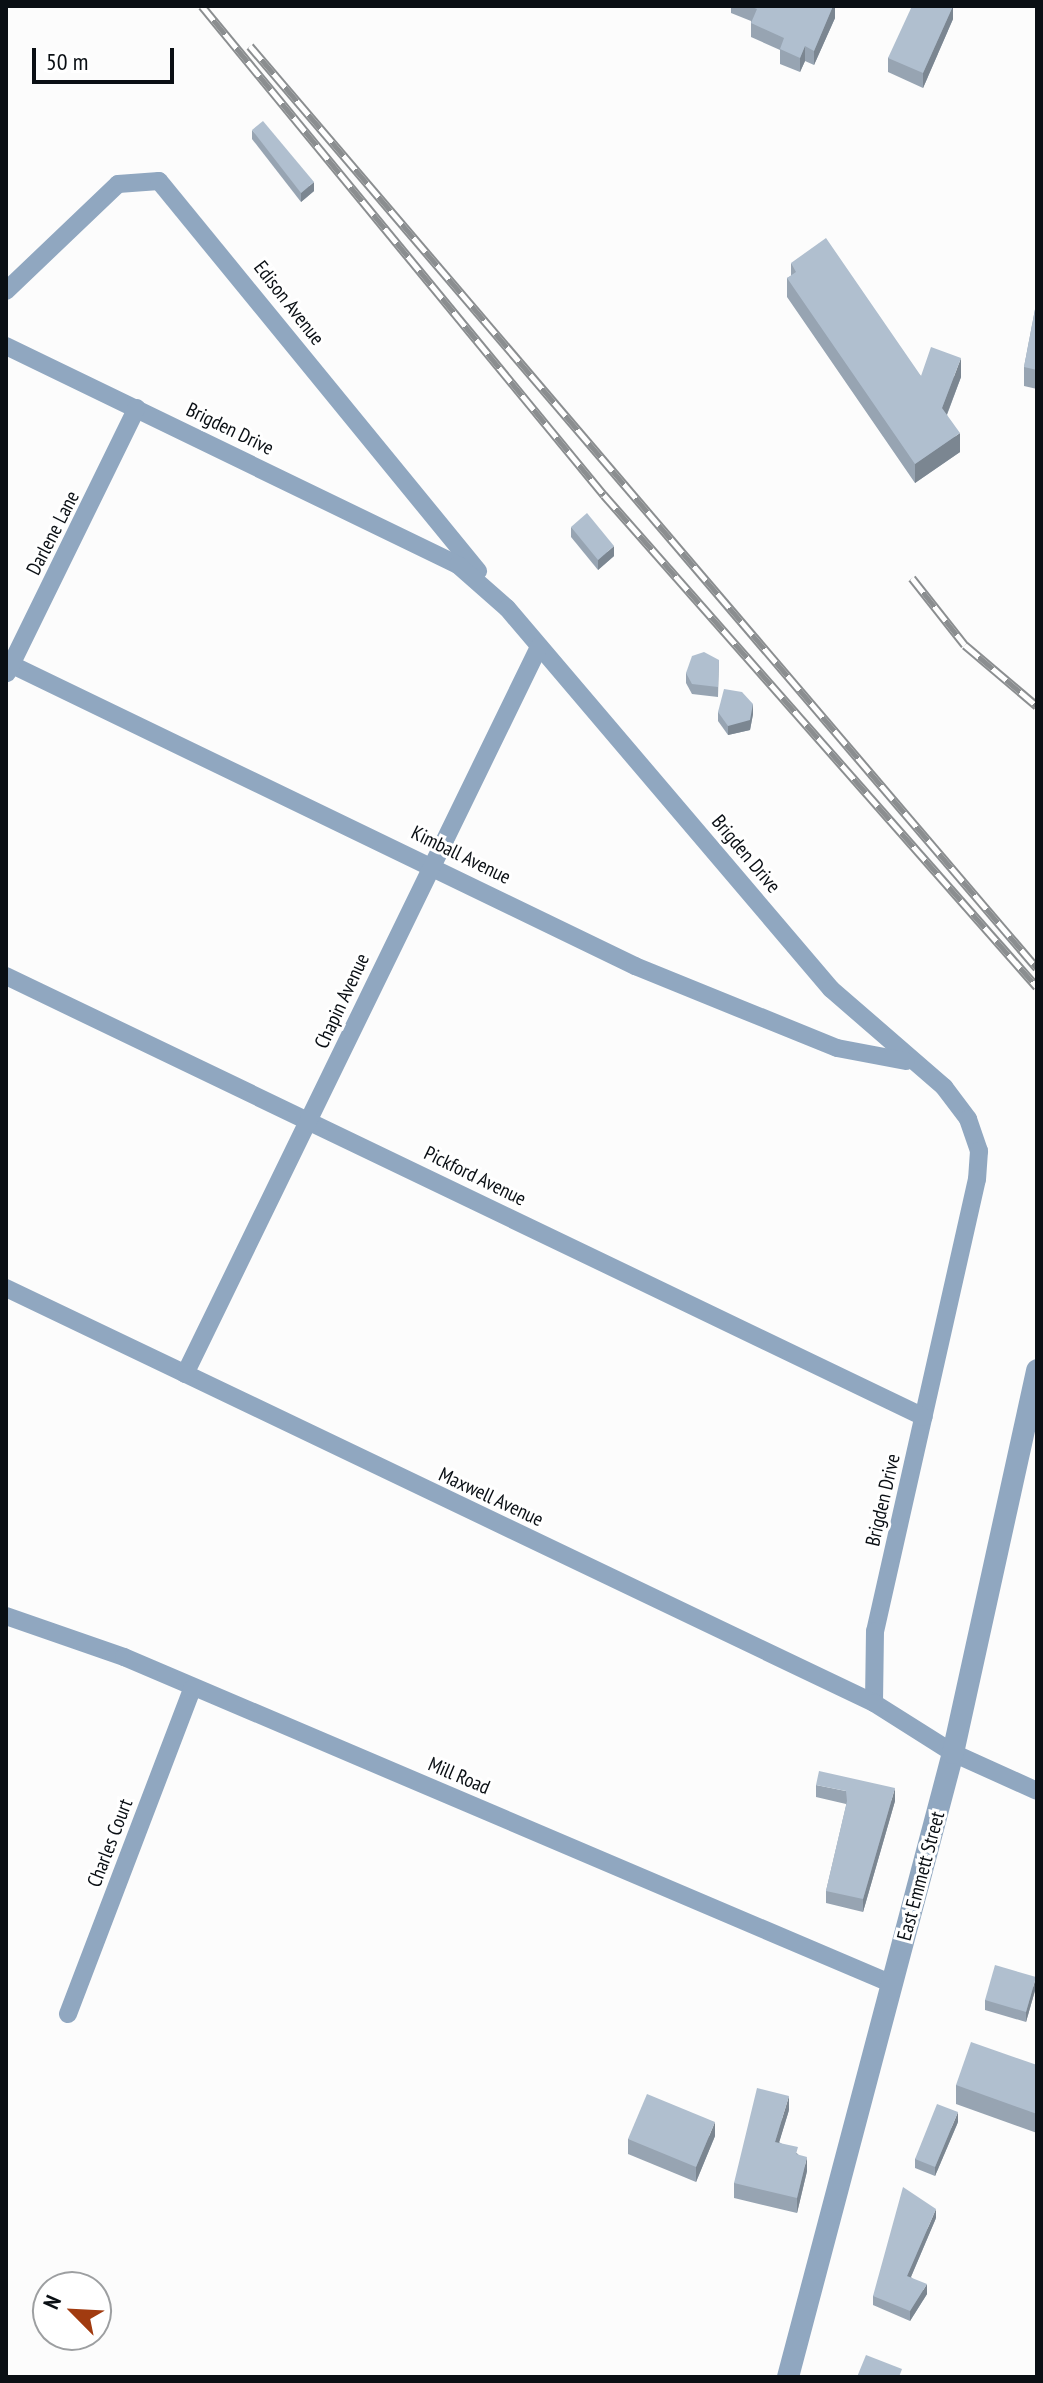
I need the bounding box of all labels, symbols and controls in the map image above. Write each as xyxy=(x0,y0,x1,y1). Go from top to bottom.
scale bar xyxy=(36,32,178,82)
text: 50 m xyxy=(46,46,88,77)
street label: Edison Avenue xyxy=(249,256,329,350)
street label: Brigden Drive xyxy=(182,398,278,460)
street label: Darlene Lane xyxy=(22,487,84,579)
street label: Brigden Drive xyxy=(707,810,785,898)
street label: Kimball Avenue xyxy=(407,821,515,889)
street label: Chapin Avenue xyxy=(309,949,375,1053)
street label: Pickford Avenue xyxy=(420,1141,530,1211)
street label: Brigden Drive xyxy=(861,1451,905,1549)
street label: Maxwell Avenue xyxy=(435,1462,547,1532)
street label: Mill Road xyxy=(425,1752,493,1800)
street label: Charles Court xyxy=(82,1795,138,1891)
street label: East Emmett Street xyxy=(892,1809,950,1943)
north arrow xyxy=(32,2271,112,2351)
text: N xyxy=(37,2291,67,2313)

